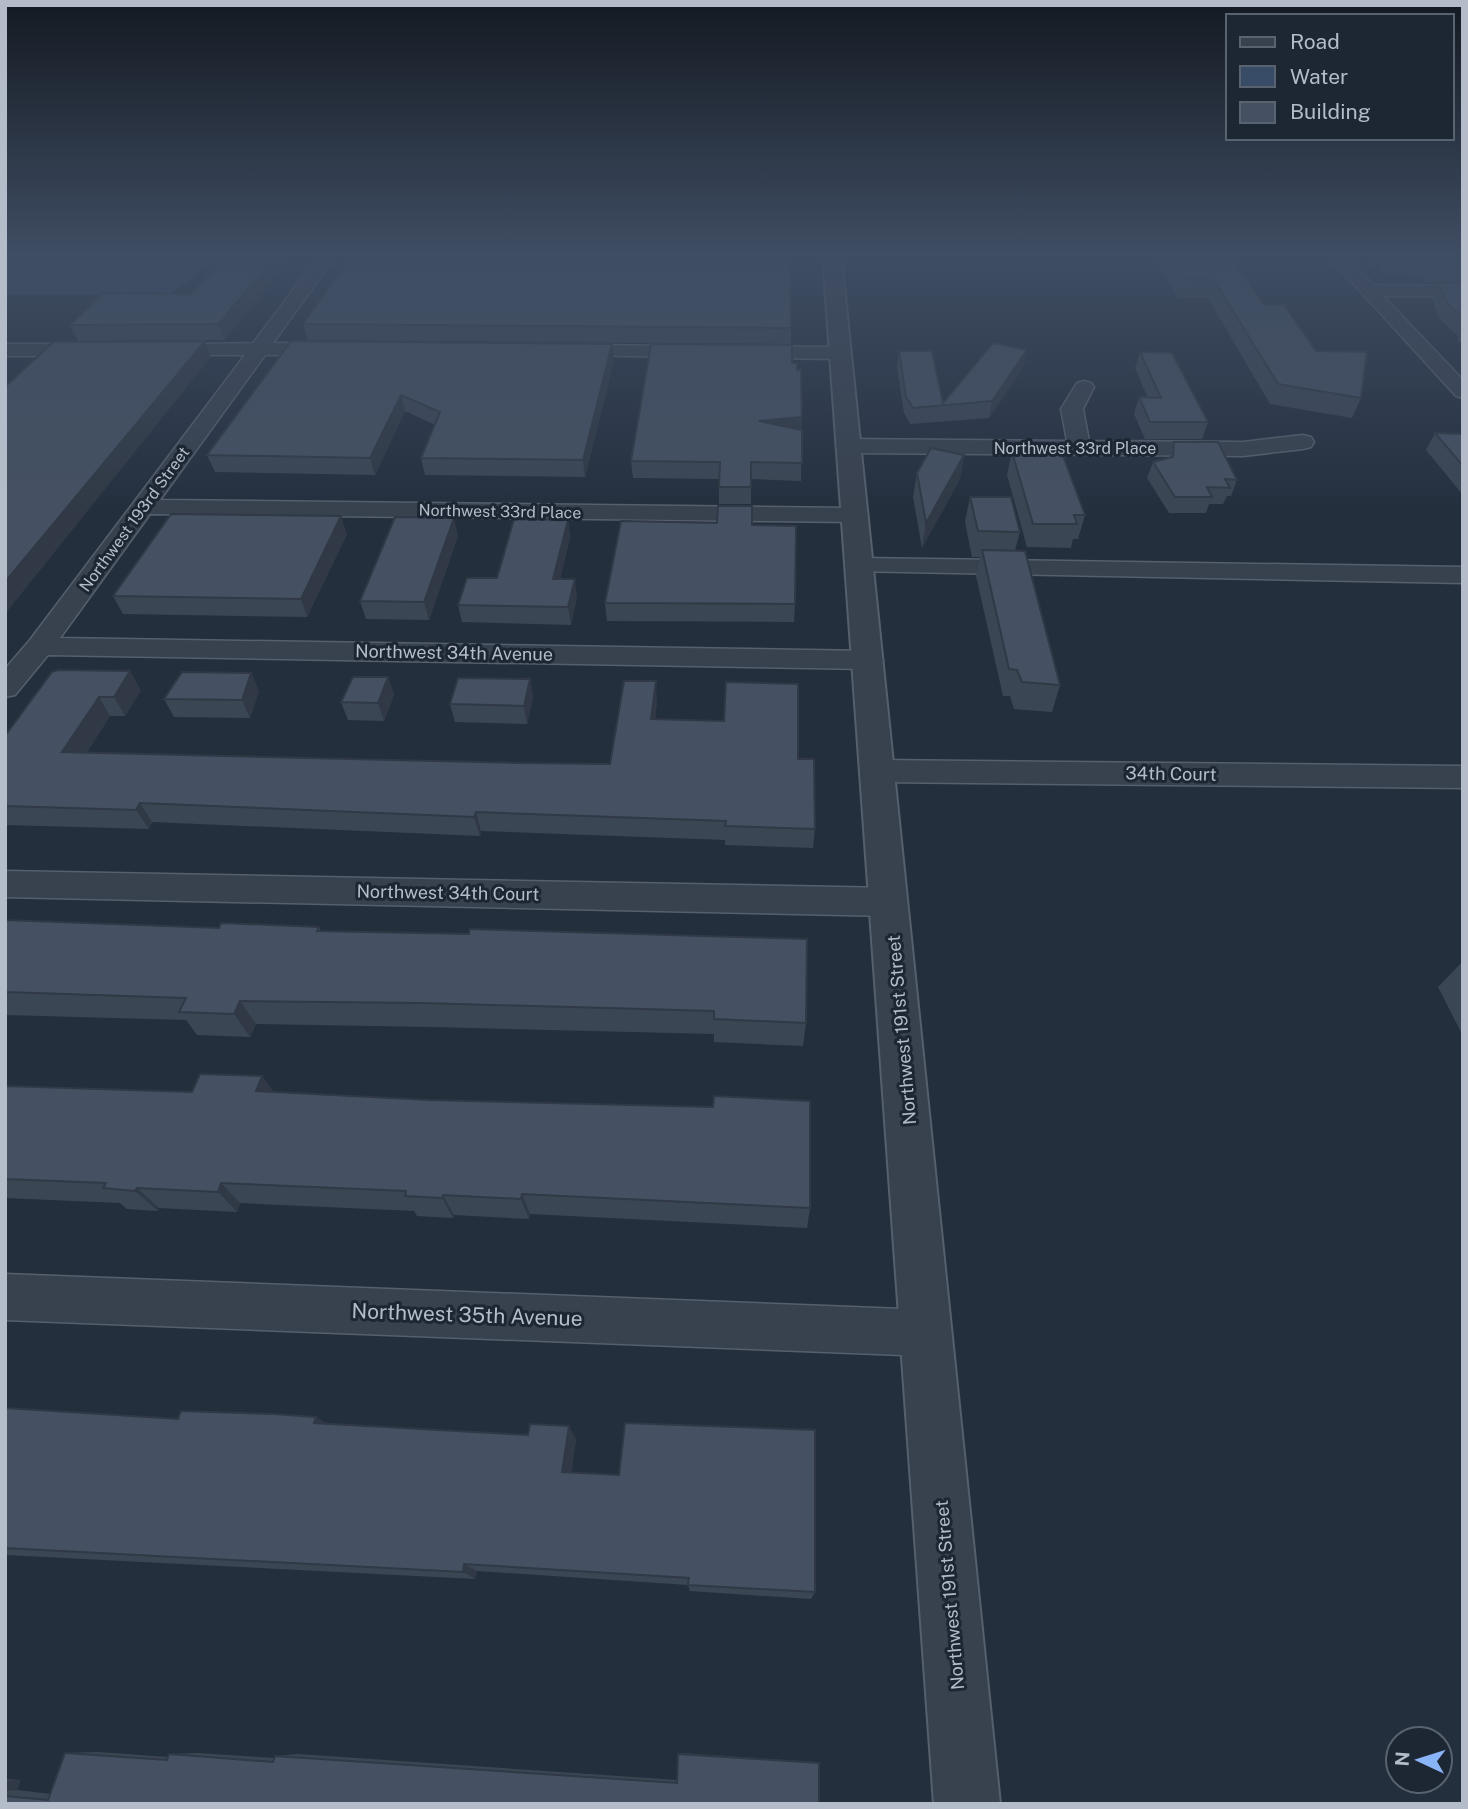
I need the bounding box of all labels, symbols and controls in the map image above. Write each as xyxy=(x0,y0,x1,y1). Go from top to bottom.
legend xyxy=(1226,14,1454,140)
text: Road xyxy=(1290,29,1340,54)
text: Water xyxy=(1290,64,1348,89)
text: Building xyxy=(1290,99,1371,124)
street label: Northwest 33rd Place xyxy=(994,439,1156,458)
street label: Northwest 193rd Street xyxy=(75,443,193,595)
street label: Northwest 33rd Place xyxy=(418,501,581,522)
street label: Northwest 34th Avenue xyxy=(355,640,553,665)
street label: 34th Court xyxy=(1125,762,1217,785)
street label: Northwest 34th Court xyxy=(356,880,540,905)
street label: Northwest 191st Street xyxy=(883,934,920,1126)
street label: Northwest 35th Avenue xyxy=(351,1298,583,1331)
street label: Northwest 191st Street xyxy=(931,1499,968,1691)
north arrow xyxy=(1384,1725,1454,1795)
text: N xyxy=(1391,1751,1414,1767)

